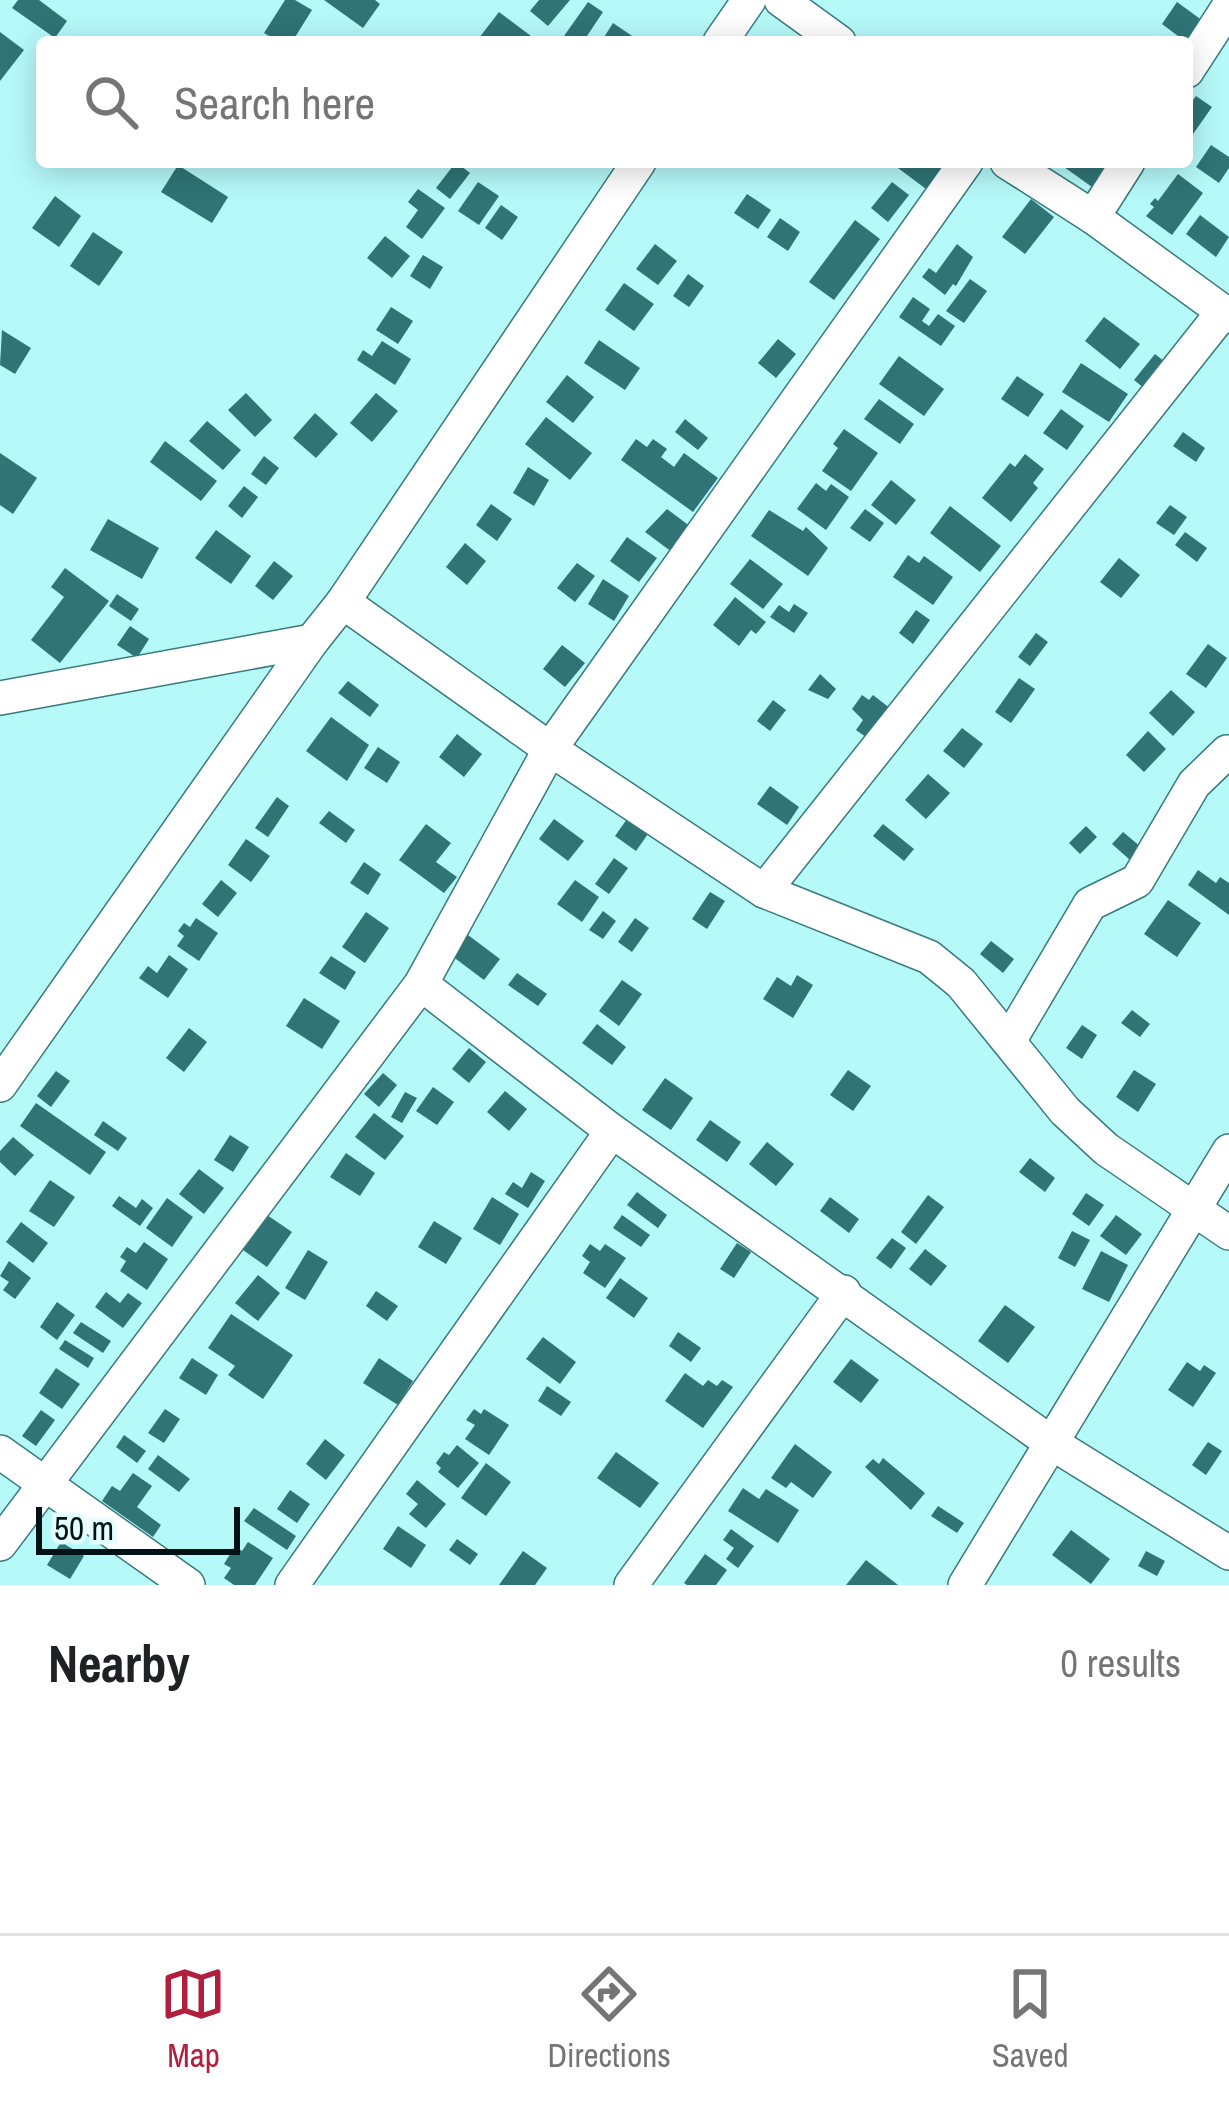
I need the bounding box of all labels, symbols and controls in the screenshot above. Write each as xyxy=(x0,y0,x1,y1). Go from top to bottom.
search box xyxy=(36,36,1193,168)
icon: search xyxy=(78,69,144,135)
text: Search here xyxy=(174,72,375,133)
scale bar xyxy=(36,1501,240,1554)
text: 50 m xyxy=(54,1506,114,1550)
text: Nearby xyxy=(48,1629,190,1698)
text: 0 results xyxy=(1060,1637,1181,1689)
tab: Map xyxy=(160,1961,226,2077)
tab: Directions xyxy=(547,1961,671,2077)
tab: Saved xyxy=(992,1961,1068,2077)

